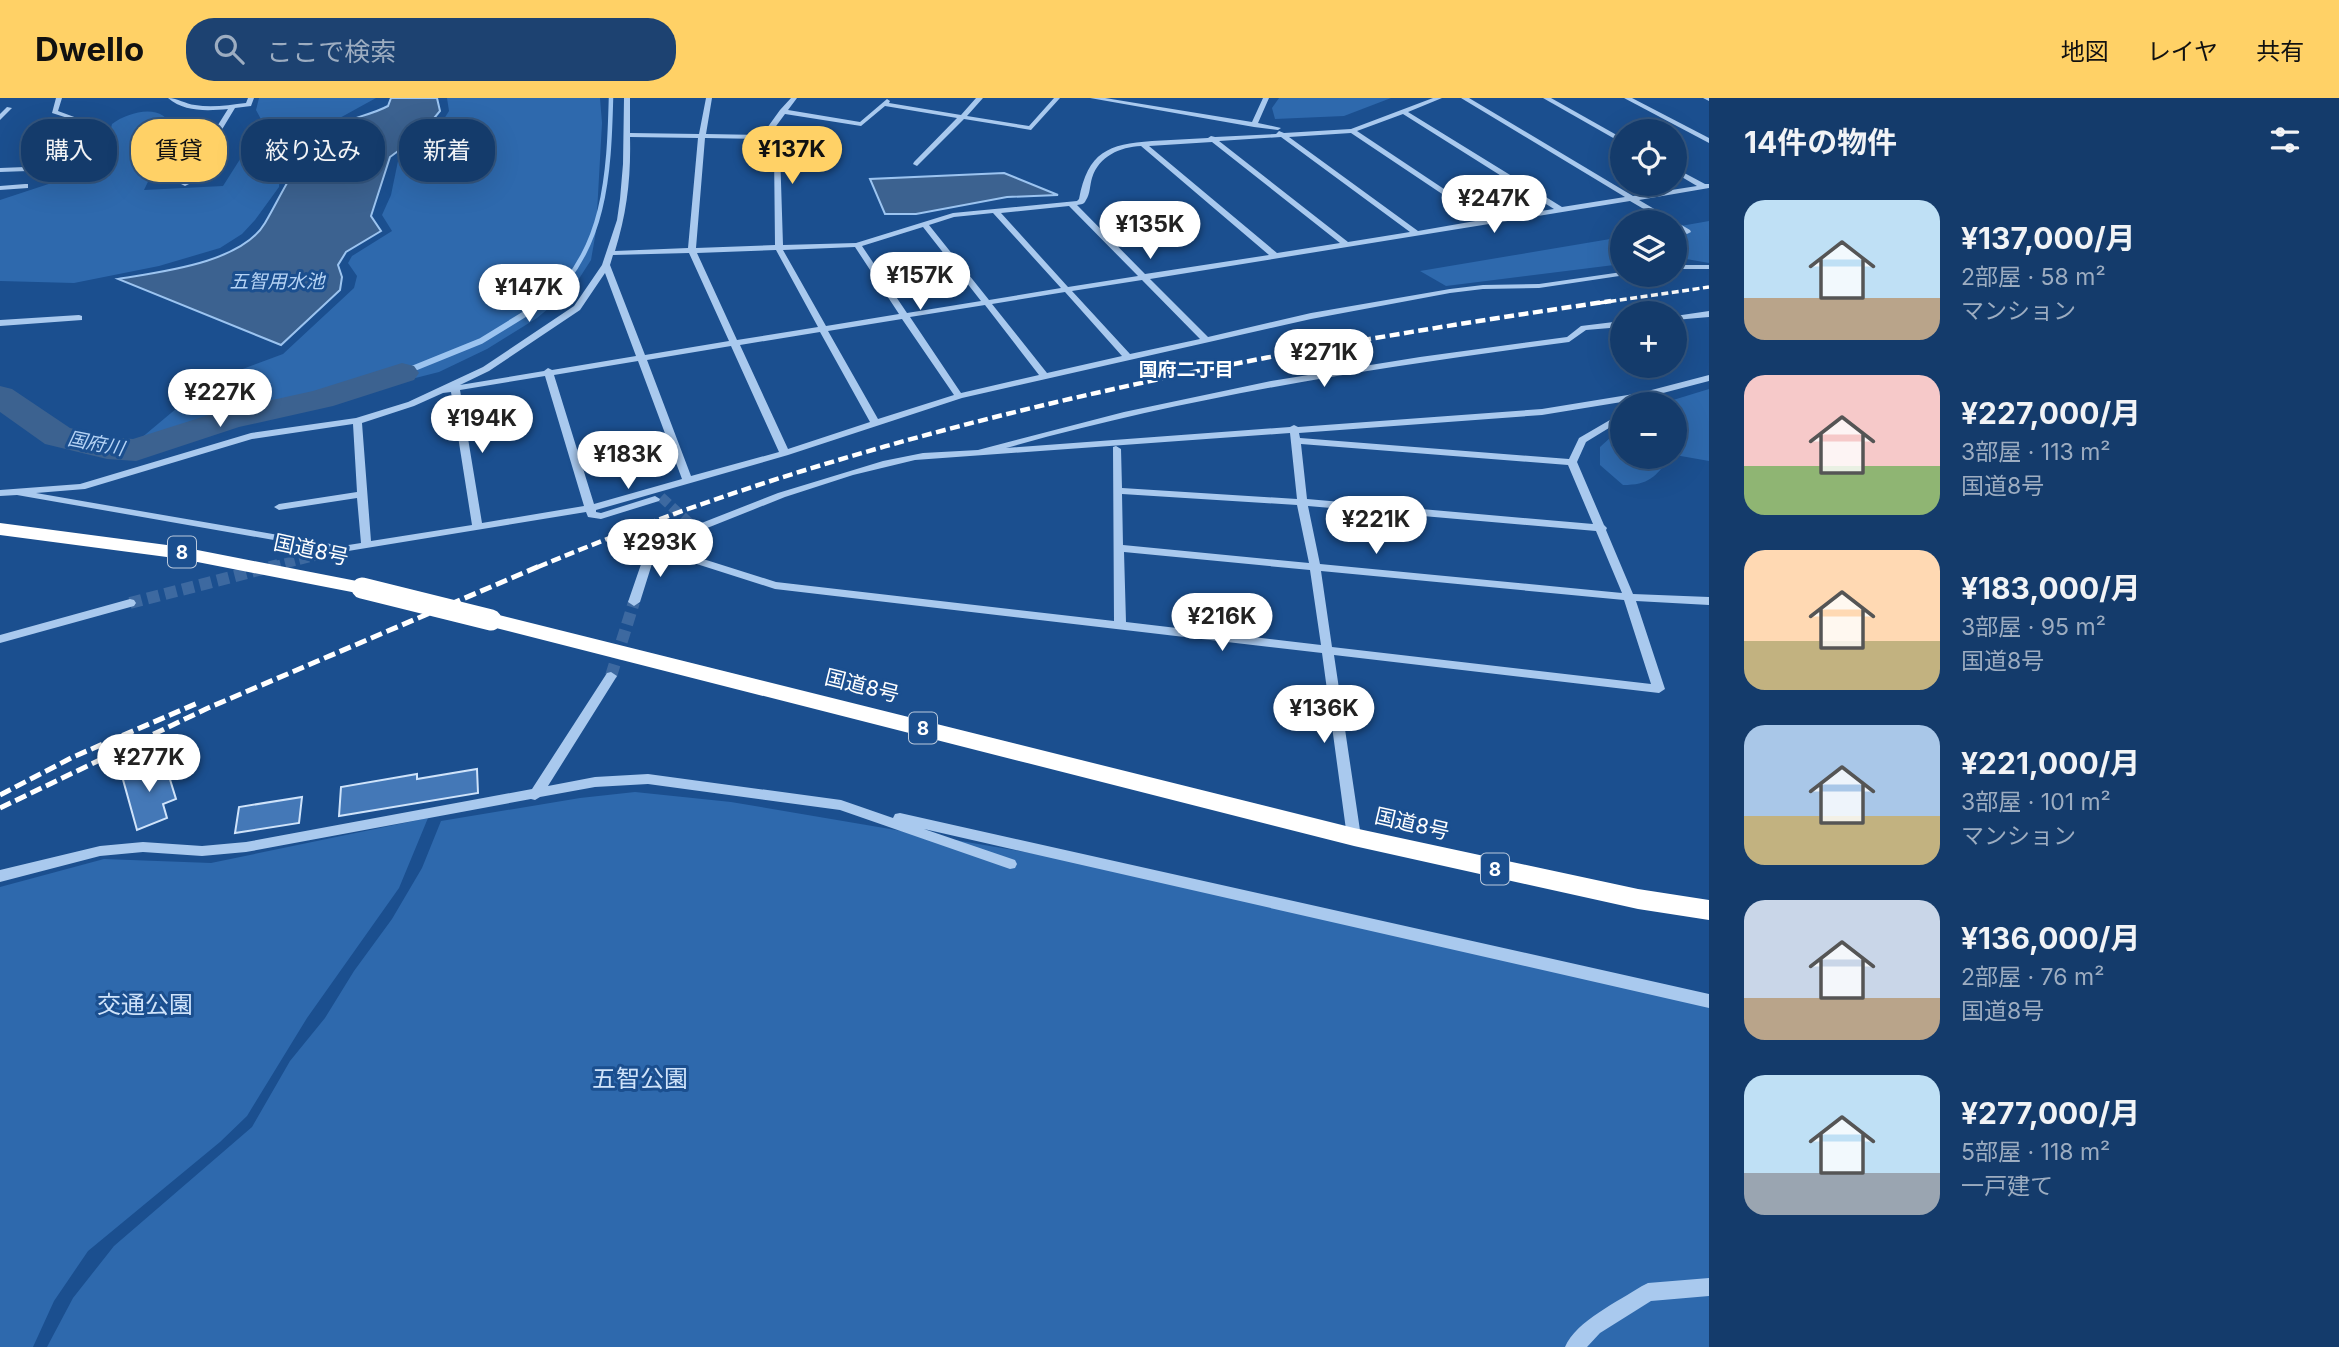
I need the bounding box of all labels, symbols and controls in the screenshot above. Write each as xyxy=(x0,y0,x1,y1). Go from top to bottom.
search box xyxy=(186,18,676,81)
text: Dwello xyxy=(35,29,144,69)
icon: search xyxy=(210,30,248,68)
text: ここで検索 xyxy=(266,36,396,67)
text: 地図 xyxy=(2061,37,2109,66)
text: レイヤ xyxy=(2147,37,2218,66)
text: 共有 xyxy=(2256,37,2304,66)
chip: 購入 xyxy=(21,119,117,182)
chip: 賃貸 xyxy=(131,119,227,182)
chip: 絞り込み xyxy=(241,119,385,182)
chip: 新着 xyxy=(399,119,495,182)
map controls xyxy=(1610,119,1687,469)
button: locate xyxy=(1610,119,1687,196)
icon: filters xyxy=(2266,121,2304,159)
text: 14件の物件 xyxy=(1744,124,1897,160)
pin: ¥137K xyxy=(743,126,841,186)
text: ¥137K xyxy=(758,135,826,163)
pin: ¥247K xyxy=(1445,176,1543,235)
text: ¥247K xyxy=(1458,184,1530,212)
pin: ¥135K xyxy=(1101,202,1199,261)
text: ¥135K xyxy=(1115,210,1185,238)
button: layers xyxy=(1610,210,1687,287)
text: ¥137,000/月 xyxy=(1961,220,2136,256)
icon: home xyxy=(1800,228,1884,312)
pin: ¥157K xyxy=(871,252,969,312)
text: ¥157K xyxy=(886,261,954,289)
text: 2部屋 · 58 m² xyxy=(1961,263,2106,291)
pin: ¥147K xyxy=(480,264,578,324)
water label: 五智用水池 xyxy=(229,270,326,293)
text: ¥147K xyxy=(495,273,563,301)
text: マンション xyxy=(1961,297,2076,325)
button: + xyxy=(1610,301,1687,378)
pin: ¥271K xyxy=(1275,330,1373,389)
text: ¥271K xyxy=(1290,338,1358,366)
district label: 国府二丁目 xyxy=(1138,358,1234,381)
pin: ¥227K xyxy=(171,370,269,429)
text: ¥227K xyxy=(184,378,256,406)
button: − xyxy=(1610,392,1687,469)
text: ¥227,000/月 xyxy=(1961,395,2141,431)
pin: ¥194K xyxy=(433,396,531,455)
icon: home xyxy=(1800,403,1884,487)
text: ¥194K xyxy=(447,404,517,432)
water label: 国府川 xyxy=(66,427,128,461)
pin: ¥183K xyxy=(579,432,677,491)
text: 3部屋 · 113 m² xyxy=(1961,438,2110,466)
text: ¥183K xyxy=(593,440,663,468)
text: 国道8号 xyxy=(1961,472,2044,500)
pin: ¥221K xyxy=(1327,496,1425,556)
text: ¥221K xyxy=(1342,505,1410,533)
pin: ¥293K xyxy=(611,519,709,579)
text: ¥293K xyxy=(623,528,697,556)
street label: 国道8号 xyxy=(271,529,351,570)
road number: 8 xyxy=(168,536,196,568)
text: ¥183,000/月 xyxy=(1961,570,2141,606)
icon: home xyxy=(1800,578,1884,662)
pin: ¥216K xyxy=(1173,594,1271,653)
text: ¥216K xyxy=(1188,602,1257,630)
text: 3部屋 · 95 m² xyxy=(1961,613,2106,641)
text: 国道8号 xyxy=(1961,647,2044,675)
street label: 国道8号 xyxy=(822,664,902,707)
pin: ¥136K xyxy=(1275,686,1373,745)
text: ¥136K xyxy=(1289,694,1359,722)
road number: 8 xyxy=(909,712,937,744)
pin: ¥277K xyxy=(100,734,198,794)
text: ¥277K xyxy=(113,743,185,771)
text: ¥221,000/月 xyxy=(1961,745,2140,781)
icon: home xyxy=(1800,753,1884,837)
text: 3部屋 · 101 m² xyxy=(1961,788,2111,816)
street label: 国道8号 xyxy=(1372,803,1452,844)
text: マンション xyxy=(1961,822,2076,850)
road number: 8 xyxy=(1481,854,1509,884)
text: ¥136,000/月 xyxy=(1961,920,2140,956)
icon: home xyxy=(1800,928,1884,1012)
text: 2部屋 · 76 m² xyxy=(1961,963,2104,991)
park label: 交通公園 xyxy=(97,990,193,1019)
text: 国道8号 xyxy=(1961,997,2044,1025)
park label: 五智公園 xyxy=(592,1064,688,1093)
text: ¥277,000/月 xyxy=(1961,1095,2140,1131)
icon: home xyxy=(1800,1103,1884,1187)
text: 5部屋 · 118 m² xyxy=(1961,1138,2110,1166)
text: 一戸建て xyxy=(1961,1172,2053,1200)

